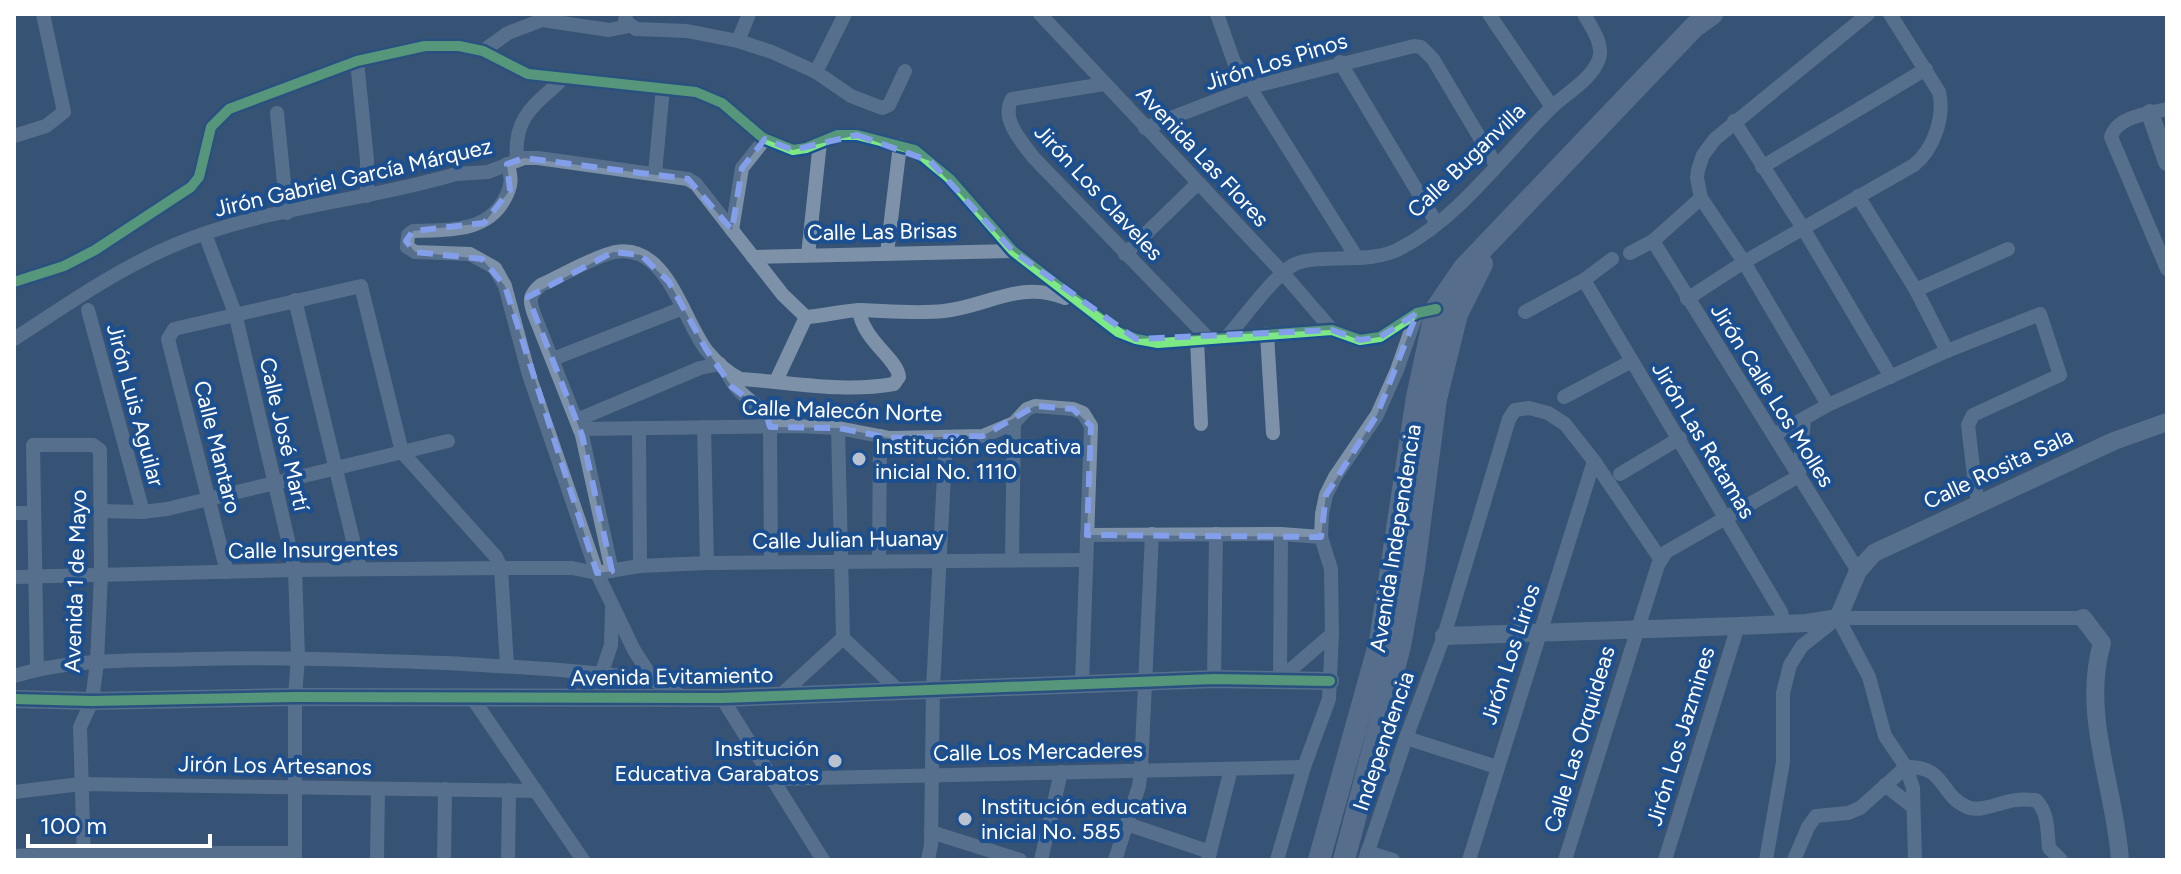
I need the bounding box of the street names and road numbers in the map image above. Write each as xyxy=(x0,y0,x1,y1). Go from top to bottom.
street label: Jirón Los Pinos xyxy=(1202,27,1351,96)
street label: Avenida Las Flores xyxy=(1131,80,1275,232)
street label: Calle Buganvilla xyxy=(1402,97,1531,223)
street label: Jirón Los Claveles xyxy=(1029,119,1169,266)
street label: Jirón Gabriel García Márquez xyxy=(212,132,495,223)
street label: Calle Las Brisas xyxy=(807,217,957,246)
street label: Jirón Calle Los Molles xyxy=(1705,298,1840,492)
street label: Jirón Luis Aguilar xyxy=(101,321,170,490)
street label: Calle José Martí xyxy=(254,355,315,514)
street label: Jirón Las Retamas xyxy=(1646,357,1761,524)
street label: Calle Mantaro xyxy=(188,378,247,516)
street label: Calle Malecón Norte xyxy=(741,394,943,427)
street label: Avenida Independencia xyxy=(1364,422,1427,654)
street label: Calle Rosita Sala xyxy=(1919,422,2077,515)
street label: Avenida 1 de Mayo xyxy=(59,489,92,673)
street label: Calle Julian Huanay xyxy=(752,524,944,555)
street label: Calle Insurgentes xyxy=(228,535,398,564)
street label: Jirón Los Lirios xyxy=(1475,580,1546,728)
street label: Calle Las Orquideas xyxy=(1538,643,1621,836)
street label: Jirón Los Jazmines xyxy=(1640,643,1721,829)
street label: Avenida Evitamiento xyxy=(570,661,774,692)
street label: Independencia xyxy=(1347,668,1420,815)
street label: Calle Los Mercaderes xyxy=(933,736,1143,767)
street label: Jirón Los Artesanos xyxy=(178,750,372,781)

